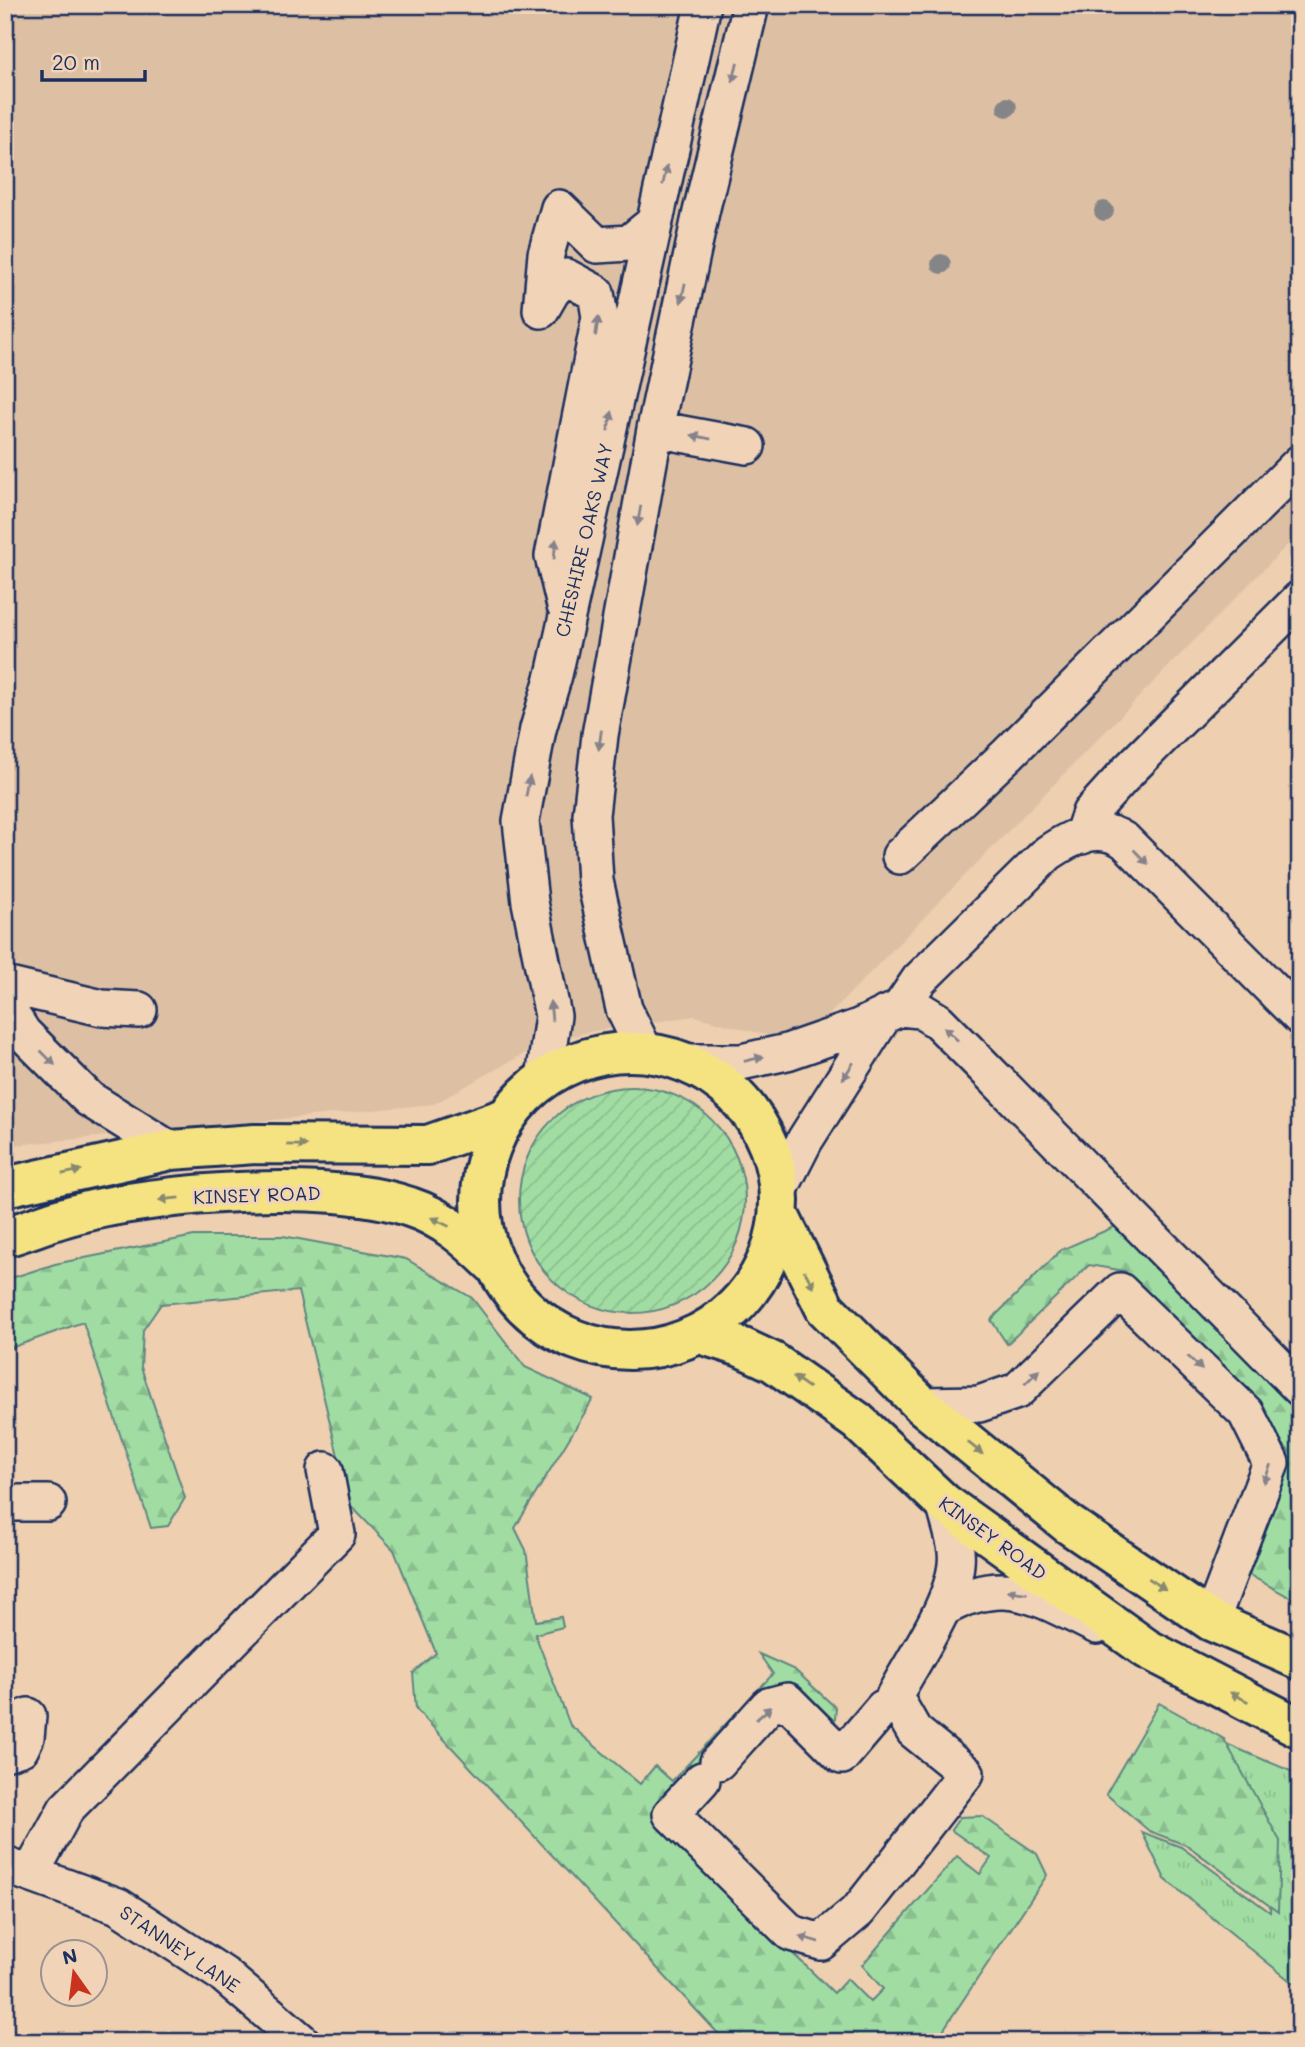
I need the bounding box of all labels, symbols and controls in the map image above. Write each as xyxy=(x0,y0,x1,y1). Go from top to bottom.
scale bar xyxy=(42,38,145,82)
text: 20 m xyxy=(52,48,100,75)
one-way arrow xyxy=(729,61,740,83)
one-way arrow xyxy=(660,164,671,186)
one-way arrow xyxy=(677,282,688,304)
one-way arrow xyxy=(592,315,603,337)
one-way arrow xyxy=(605,410,616,432)
one-way arrow xyxy=(690,432,712,443)
street label: CHESHIRE OAKS WAY xyxy=(549,440,618,639)
one-way arrow xyxy=(633,505,644,527)
one-way arrow xyxy=(550,538,561,560)
one-way arrow xyxy=(594,729,605,751)
one-way arrow xyxy=(523,775,534,797)
one-way arrow xyxy=(1132,848,1148,865)
one-way arrow xyxy=(545,1000,556,1022)
one-way arrow xyxy=(942,1025,959,1042)
one-way arrow xyxy=(39,1049,55,1066)
one-way arrow xyxy=(743,1053,765,1064)
one-way arrow xyxy=(841,1062,855,1080)
one-way arrow xyxy=(286,1139,308,1150)
one-way arrow xyxy=(61,1166,83,1177)
street label: KINSEY ROAD xyxy=(193,1180,321,1209)
one-way arrow xyxy=(158,1194,180,1205)
one-way arrow xyxy=(430,1216,450,1227)
one-way arrow xyxy=(803,1269,815,1289)
one-way arrow xyxy=(1186,1355,1203,1371)
one-way arrow xyxy=(1023,1369,1040,1385)
one-way arrow xyxy=(792,1375,810,1389)
one-way arrow xyxy=(967,1440,984,1455)
one-way arrow xyxy=(1261,1464,1272,1485)
street label: KINSEY ROAD xyxy=(934,1490,1052,1585)
one-way arrow xyxy=(1148,1577,1166,1591)
one-way arrow xyxy=(1006,1587,1028,1598)
one-way arrow xyxy=(1229,1691,1249,1702)
one-way arrow xyxy=(755,1705,773,1720)
street label: STANNEY LANE xyxy=(115,1899,245,1998)
one-way arrow xyxy=(799,1933,820,1943)
north arrow xyxy=(38,1938,108,2008)
text: N xyxy=(60,1942,80,1970)

